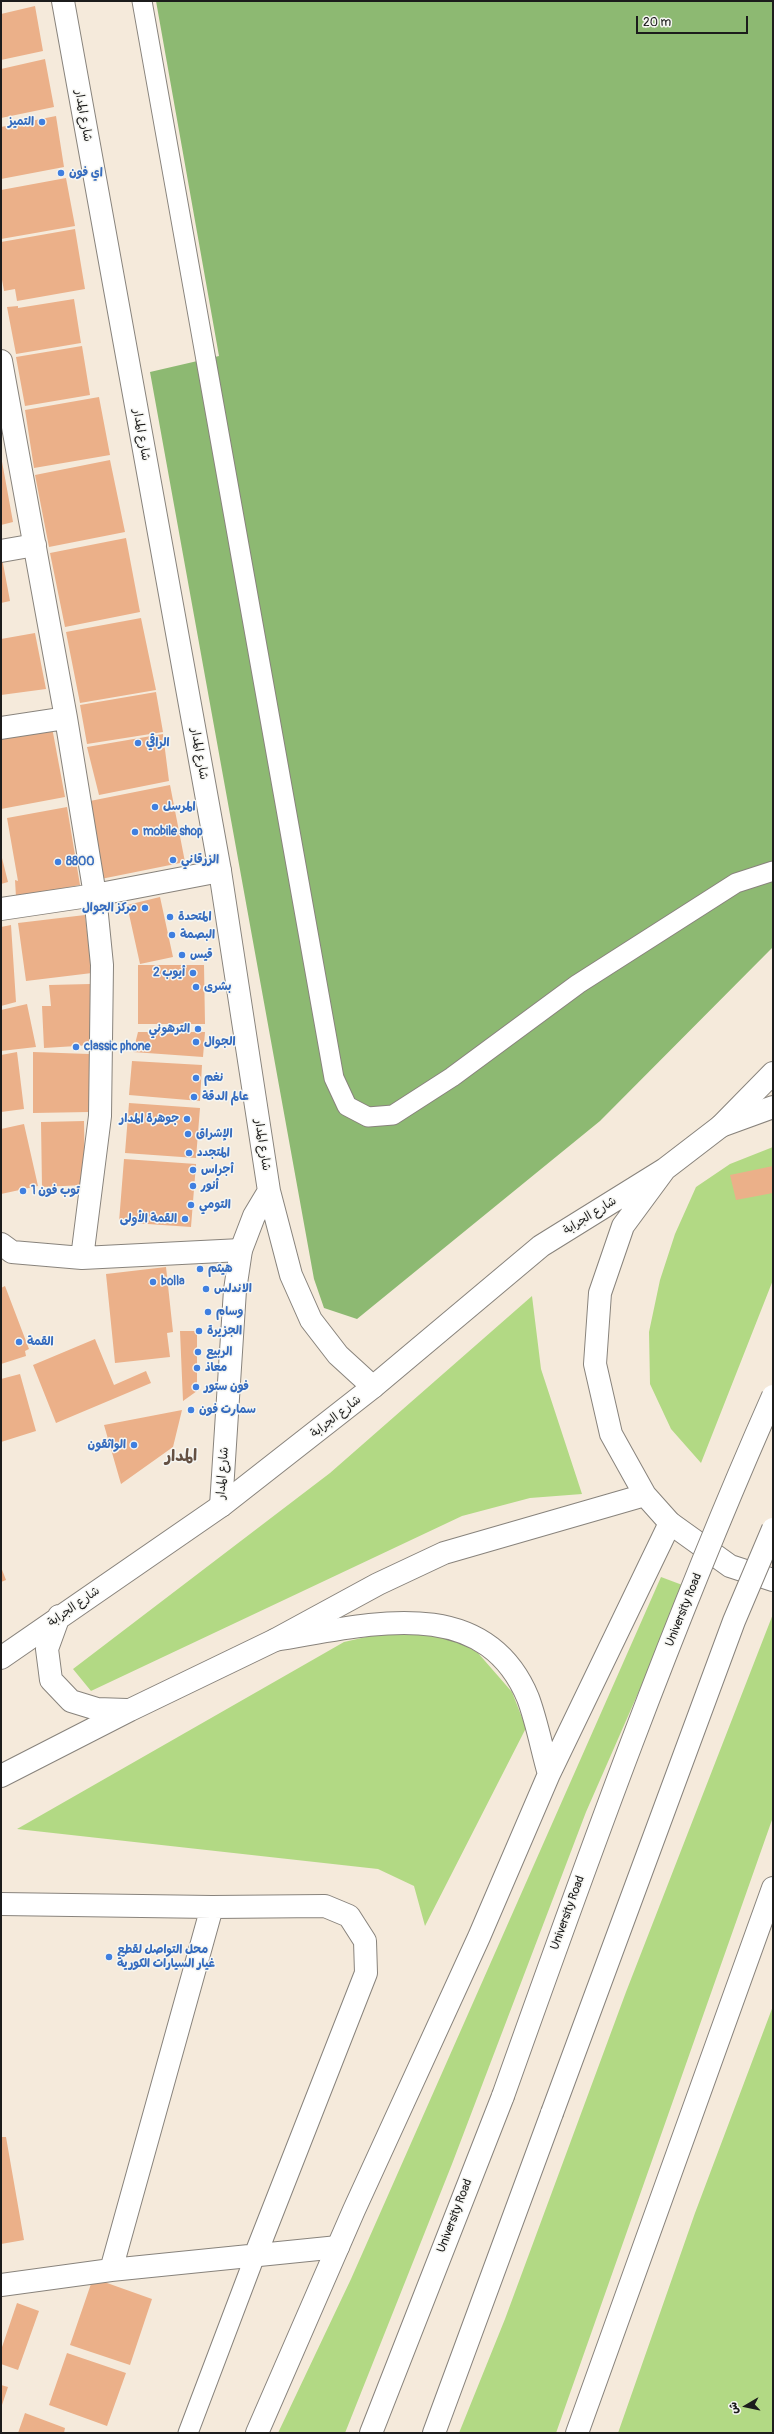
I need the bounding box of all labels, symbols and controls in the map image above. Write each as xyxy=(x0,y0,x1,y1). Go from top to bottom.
scale bar xyxy=(638,8,750,34)
text: 20 m xyxy=(643,15,671,30)
street label: شارع المدار xyxy=(71,89,95,143)
place label: التميز xyxy=(8,115,34,129)
marker: التميز xyxy=(37,117,47,127)
place label: اي فون xyxy=(69,166,103,180)
marker: اي فون xyxy=(56,168,66,178)
street label: شارع المدار xyxy=(129,408,153,462)
street label: شارع المدار xyxy=(187,727,211,781)
place label: الراقي xyxy=(146,736,170,750)
marker: الراقي xyxy=(133,738,143,748)
place label: المرسل xyxy=(163,800,196,814)
marker: المرسل xyxy=(150,802,160,812)
place label: mobile shop xyxy=(143,825,203,839)
marker: mobile shop xyxy=(130,827,140,837)
place label: الزرقاني xyxy=(181,853,219,867)
place label: 8800 xyxy=(66,855,94,869)
marker: الزرقاني xyxy=(168,855,178,865)
marker: 8800 xyxy=(53,857,63,867)
place label: مركز الجوال xyxy=(82,901,137,915)
marker: مركز الجوال xyxy=(140,903,150,913)
place label: المتحدة xyxy=(178,910,211,924)
marker: المتحدة xyxy=(165,912,175,922)
place label: البصمة xyxy=(180,928,215,942)
marker: البصمة xyxy=(167,930,177,940)
place label: قيس xyxy=(190,948,213,962)
marker: قيس xyxy=(177,950,187,960)
place label: أيوب 2 xyxy=(153,966,185,980)
marker: أيوب 2 xyxy=(188,968,198,978)
place label: بشرى xyxy=(204,980,231,994)
marker: بشرى xyxy=(191,982,201,992)
place label: الترهوني xyxy=(149,1022,190,1036)
marker: الترهوني xyxy=(193,1024,203,1034)
place label: الجوال xyxy=(204,1035,236,1049)
marker: الجوال xyxy=(191,1037,201,1047)
place label: classic phone xyxy=(84,1040,150,1054)
marker: classic phone xyxy=(71,1042,81,1052)
place label: نغم xyxy=(204,1071,223,1085)
marker: نغم xyxy=(191,1073,201,1083)
place label: عالم الدقة xyxy=(202,1090,249,1104)
marker: عالم الدقة xyxy=(189,1092,199,1102)
place label: جوهرة المدار xyxy=(120,1112,179,1126)
marker: جوهرة المدار xyxy=(182,1114,192,1124)
street label: شارع المدار xyxy=(251,1118,273,1172)
place label: الإشراق xyxy=(196,1127,233,1141)
marker: الإشراق xyxy=(183,1129,193,1139)
place label: المتجدد xyxy=(197,1146,230,1160)
marker: المتجدد xyxy=(184,1148,194,1158)
place label: أجراس xyxy=(201,1163,234,1177)
marker: أجراس xyxy=(188,1165,198,1175)
place label: أنور xyxy=(201,1179,219,1193)
marker: أنور xyxy=(188,1181,198,1191)
place label: توب فون 1 xyxy=(31,1184,80,1198)
marker: توب فون 1 xyxy=(18,1186,28,1196)
street label: شارع الجرابة xyxy=(561,1194,619,1238)
place label: التومي xyxy=(199,1198,231,1212)
marker: التومي xyxy=(186,1200,196,1210)
place label: القمة الأولى xyxy=(120,1212,177,1226)
marker: القمة الأولى xyxy=(180,1214,190,1224)
place label: هيثم xyxy=(208,1262,233,1276)
marker: هيثم xyxy=(195,1264,205,1274)
place label: bolla xyxy=(161,1275,185,1289)
marker: bolla xyxy=(148,1277,158,1287)
place label: الاندلس xyxy=(214,1282,252,1296)
marker: الاندلس xyxy=(201,1284,211,1294)
place label: وسام xyxy=(216,1305,243,1319)
marker: وسام xyxy=(203,1307,213,1317)
place label: الجزيرة xyxy=(207,1324,242,1338)
marker: الجزيرة xyxy=(194,1326,204,1336)
place label: القمة xyxy=(27,1335,54,1349)
marker: القمة xyxy=(14,1337,24,1347)
place label: الربيع xyxy=(206,1345,232,1359)
marker: الربيع xyxy=(193,1347,203,1357)
place label: معاذ xyxy=(205,1361,227,1375)
marker: معاذ xyxy=(192,1363,202,1373)
place label: فون ستور xyxy=(204,1380,249,1394)
marker: فون ستور xyxy=(191,1382,201,1392)
street label: شارع الجرابة xyxy=(308,1393,364,1441)
place label: سمارت فون xyxy=(199,1403,256,1417)
marker: سمارت فون xyxy=(186,1405,196,1415)
place label: الواثقون xyxy=(87,1438,126,1452)
marker: الواثقون xyxy=(129,1440,139,1450)
street label: شارع المدار xyxy=(214,1446,232,1500)
district label: المدار xyxy=(165,1447,197,1467)
street label: University Road xyxy=(663,1571,705,1649)
street label: شارع الجرابة xyxy=(45,1584,103,1630)
street label: University Road xyxy=(548,1874,588,1952)
place label: محل التواصل لقطع غيار السيارات الكورية xyxy=(117,1943,215,1971)
marker: محل التواصل لقطع غيار السيارات الكورية xyxy=(104,1952,114,1962)
street label: University Road xyxy=(434,2177,476,2255)
north arrow xyxy=(726,2386,766,2426)
text: ش xyxy=(726,2401,741,2415)

